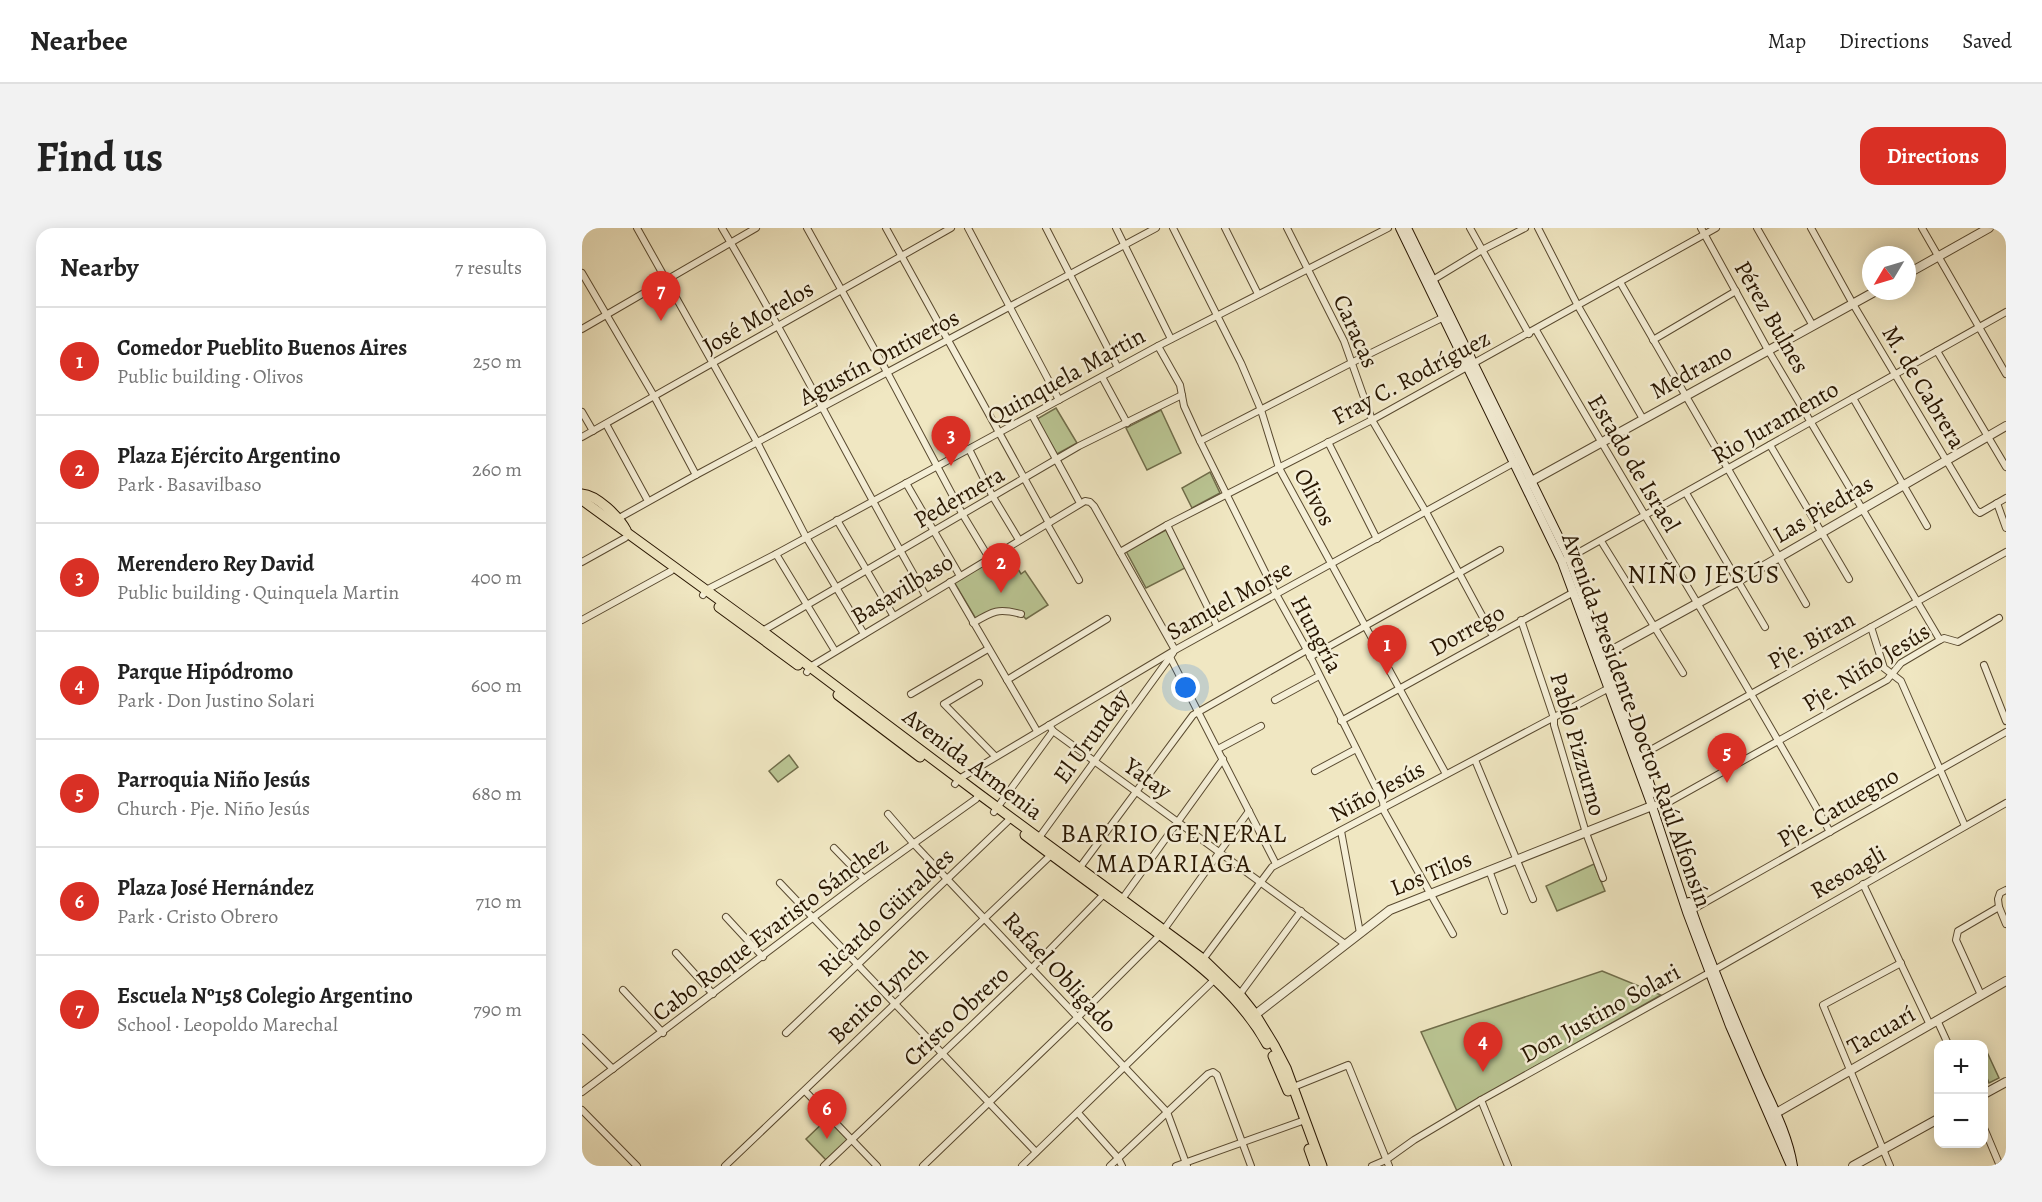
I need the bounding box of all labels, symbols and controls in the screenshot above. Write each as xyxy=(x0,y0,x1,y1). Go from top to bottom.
text: Nearbee xyxy=(30,22,128,60)
text: Map xyxy=(1768,27,1806,55)
text: Directions xyxy=(1839,27,1929,55)
text: Saved xyxy=(1962,27,2012,55)
button: Directions xyxy=(1860,127,2006,185)
text: Find us xyxy=(36,128,163,185)
north arrow xyxy=(1862,246,1916,300)
text: Nearby xyxy=(60,250,139,285)
text: 7 results xyxy=(455,254,522,281)
street label: Pérez Bulnes xyxy=(1727,255,1817,379)
pin: 7 xyxy=(642,272,680,321)
street label: José Morelos xyxy=(697,272,819,362)
street label: Caracas xyxy=(1326,289,1386,373)
street label: Agustín Ontiveros xyxy=(792,301,965,413)
street label: Quinquela Martin xyxy=(981,319,1151,433)
street label: M. de Cabrera xyxy=(1875,319,1974,455)
street label: Fray C. Rodríguez xyxy=(1326,322,1496,432)
text: Comedor Pueblito Buenos Aires xyxy=(117,333,407,363)
street label: Medrano xyxy=(1644,335,1738,407)
text: 1 xyxy=(76,348,83,375)
text: 250 m xyxy=(473,348,522,375)
text: Public building · Olivos xyxy=(117,363,304,390)
street label: Rio Juramento xyxy=(1706,373,1844,471)
street label: Estado de Israel xyxy=(1580,388,1688,538)
pin: 3 xyxy=(932,416,970,466)
text: Plaza Ejército Argentino xyxy=(117,441,341,471)
text: 2 xyxy=(75,456,84,483)
text: 260 m xyxy=(472,456,522,483)
street label: Pedernera xyxy=(908,458,1011,536)
street label: Olivos xyxy=(1287,462,1343,532)
street label: Las Piedras xyxy=(1767,467,1879,551)
text: Park · Basavilbaso xyxy=(117,471,262,498)
street label: Avenida Presidente Doctor Raúl Alfonsín xyxy=(1554,528,1720,912)
pin: 2 xyxy=(982,544,1020,593)
street label: Basavilbaso xyxy=(845,546,959,632)
text: Merendero Rey David xyxy=(117,549,314,579)
street label: Samuel Morse xyxy=(1160,552,1298,648)
district label: NIÑO JESÚS xyxy=(1627,557,1781,592)
text: 3 xyxy=(75,564,84,591)
text: 400 m xyxy=(471,564,522,591)
text: Public building · Quinquela Martin xyxy=(117,579,399,606)
street label: Hungría xyxy=(1283,590,1351,679)
street label: Dorrego xyxy=(1424,596,1510,664)
street label: Pje. Biran xyxy=(1762,603,1860,677)
street label: Pje. Niño Jesús xyxy=(1796,615,1936,719)
pin: 1 xyxy=(1368,626,1406,675)
text: Parque Hipódromo xyxy=(117,657,293,687)
street label: Pablo Pizzurno xyxy=(1542,669,1614,819)
text: 4 xyxy=(75,672,84,699)
text: 600 m xyxy=(471,672,522,699)
your location xyxy=(1171,673,1200,702)
street label: El Urunday xyxy=(1046,682,1137,790)
text: Park · Don Justino Solari xyxy=(117,687,315,714)
street label: Avenida Armenia xyxy=(896,700,1050,828)
pin: 5 xyxy=(1708,734,1746,783)
street label: Yatay xyxy=(1117,749,1179,806)
street label: Niño Jesús xyxy=(1324,752,1430,830)
street label: Pje. Catuegno xyxy=(1771,759,1905,855)
text: Parroquia Niño Jesús xyxy=(117,765,310,795)
text: 5 xyxy=(75,780,84,807)
text: 680 m xyxy=(472,780,522,807)
text: Church · Pje. Niño Jesús xyxy=(117,795,310,822)
district label: BARRIO GENERAL MADARIAGA xyxy=(1060,816,1288,881)
street label: Cabo Roque Evaristo Sánchez xyxy=(645,829,895,1029)
street label: Resoagli xyxy=(1804,838,1892,906)
street label: Ricardo Güiraldes xyxy=(811,840,961,984)
street label: Los Tilos xyxy=(1386,842,1476,904)
text: Plaza José Hernández xyxy=(117,873,314,903)
text: 6 xyxy=(75,888,84,915)
text: 710 m xyxy=(476,888,522,915)
text: Park · Cristo Obrero xyxy=(117,903,278,930)
street label: Rafael Obligado xyxy=(996,904,1124,1040)
street label: Benito Lynch xyxy=(821,939,935,1051)
street label: Don Justino Solari xyxy=(1514,956,1686,1070)
street label: Cristo Obrero xyxy=(896,959,1016,1073)
text: Escuela Nº158 Colegio Argentino xyxy=(117,981,413,1011)
text: 7 xyxy=(75,996,84,1023)
text: 790 m xyxy=(473,996,522,1023)
street label: Tacuarí xyxy=(1841,998,1921,1062)
text: School · Leopoldo Marechal xyxy=(117,1011,338,1038)
pin: 4 xyxy=(1464,1022,1502,1072)
map controls xyxy=(1934,1040,1988,1148)
button: + xyxy=(1934,1040,1988,1094)
pin: 6 xyxy=(808,1090,846,1139)
button: − xyxy=(1934,1094,1988,1148)

